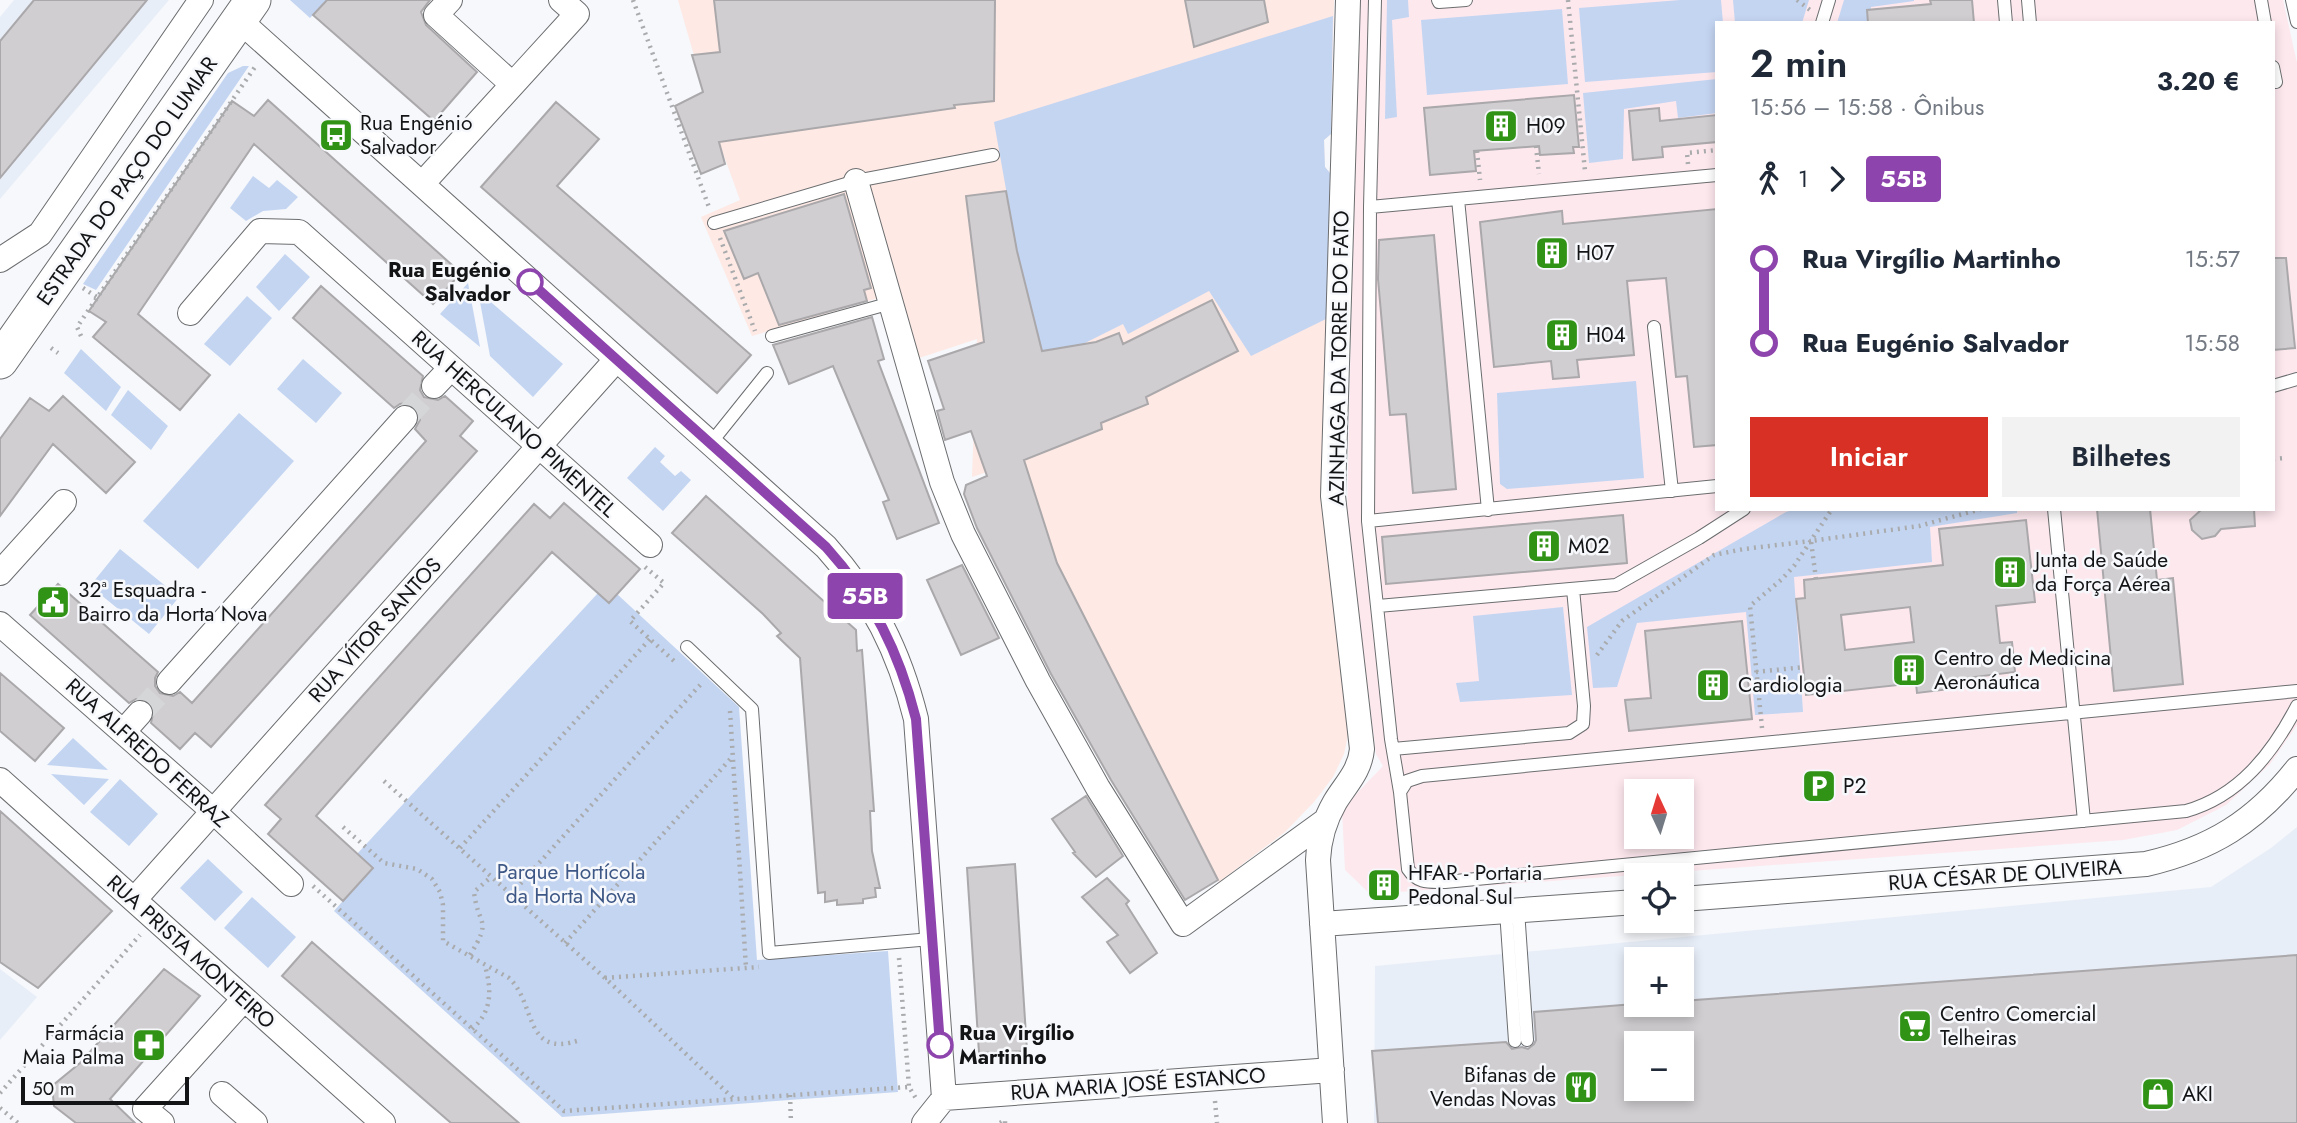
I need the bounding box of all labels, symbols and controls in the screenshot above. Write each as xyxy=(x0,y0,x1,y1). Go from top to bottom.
text: 2 min xyxy=(1750,36,1848,91)
street label: ESTRADA DO PAÇO DO LUMIAR xyxy=(29,50,225,311)
text: 3.20 € xyxy=(2157,62,2240,100)
text: 15:56 – 15:58 · Ônibus xyxy=(1750,90,1984,124)
building icon: H09 xyxy=(1482,107,1520,145)
place label: Rua Engénio Salvador xyxy=(360,108,473,162)
place label: H09 xyxy=(1526,111,1566,141)
bus stop icon: Rua Engénio Salvador xyxy=(317,116,355,154)
icon: walk xyxy=(1750,160,1788,198)
icon: forward xyxy=(1818,160,1856,198)
text: 55B xyxy=(1880,161,1927,196)
text: 1 xyxy=(1798,162,1808,196)
street label: AZINHAGA DA TORRE DO FATO xyxy=(1321,210,1357,506)
building icon: H07 xyxy=(1533,234,1571,272)
place label: H07 xyxy=(1576,238,1615,268)
text: Rua Virgílio Martinho xyxy=(1802,240,2061,278)
text: 15:57 xyxy=(2185,242,2240,276)
place label: Rua Eugénio Salvador xyxy=(388,255,511,309)
marker: Rua Eugénio Salvador xyxy=(517,269,543,295)
building icon: H04 xyxy=(1543,316,1581,354)
place label: H04 xyxy=(1586,320,1626,350)
street label: RUA HERCULANO PIMENTEL xyxy=(405,324,623,525)
text: Rua Eugénio Salvador xyxy=(1802,324,2069,362)
text: 15:58 xyxy=(2184,326,2240,360)
button: Iniciar xyxy=(1750,417,1988,497)
button: Bilhetes xyxy=(2002,417,2240,497)
building icon: M02 xyxy=(1525,527,1563,565)
place label: M02 xyxy=(1568,531,1610,561)
place label: Junta de Saúde da Força Aérea xyxy=(2032,545,2171,599)
street label: RUA VÍTOR SANTOS xyxy=(302,551,448,709)
building icon: Junta de Saúde da Força Aérea xyxy=(1991,553,2029,591)
line badge: 55B xyxy=(825,573,905,619)
place label: 32ª Esquadra - Bairro da Horta Nova xyxy=(78,575,267,629)
text: 55B xyxy=(842,578,888,613)
public building icon: 32ª Esquadra - Bairro da Horta Nova xyxy=(34,583,72,621)
place label: Centro de Medicina Aeronáutica xyxy=(1934,643,2111,697)
building icon: Centro de Medicina Aeronáutica xyxy=(1890,651,1928,689)
building icon: Cardiologia xyxy=(1694,666,1732,704)
place label: Cardiologia xyxy=(1738,670,1842,700)
street label: RUA ALFREDO FERRAZ xyxy=(59,672,236,835)
parking icon: P2 xyxy=(1800,767,1838,805)
place label: P2 xyxy=(1843,771,1866,801)
north arrow xyxy=(1624,779,1694,849)
map controls xyxy=(1624,779,1694,1101)
street label: RUA CÉSAR DE OLIVEIRA xyxy=(1887,852,2123,898)
park label: Parque Hortícola da Horta Nova xyxy=(497,857,645,911)
place label: HFAR - Portaria Pedonal Sul xyxy=(1408,858,1542,912)
button: locate xyxy=(1624,863,1694,933)
building icon: HFAR - Portaria Pedonal Sul xyxy=(1365,866,1403,904)
street label: RUA PRISTA MONTEIRO xyxy=(100,868,282,1036)
button: + xyxy=(1624,947,1694,1017)
place label: Centro Comercial Telheiras xyxy=(1940,999,2096,1053)
supermarket icon: Centro Comercial Telheiras xyxy=(1896,1007,1934,1045)
place label: Farmácia Maia Palma xyxy=(23,1018,124,1072)
place label: Rua Virgílio Martinho xyxy=(959,1018,1074,1072)
pharmacy icon: Farmácia Maia Palma xyxy=(130,1026,168,1064)
button: − xyxy=(1624,1031,1694,1101)
marker: Rua Virgílio Martinho xyxy=(927,1032,953,1058)
street label: RUA MARIA JOSÉ ESTANCO xyxy=(1009,1060,1267,1108)
place label: Bifanas de Vendas Novas xyxy=(1430,1060,1556,1114)
restaurant icon: Bifanas de Vendas Novas xyxy=(1562,1068,1600,1106)
scale bar xyxy=(21,1074,189,1106)
text: 50 m xyxy=(32,1075,75,1102)
shop icon: AKI xyxy=(2139,1075,2177,1113)
place label: AKI xyxy=(2182,1079,2213,1109)

